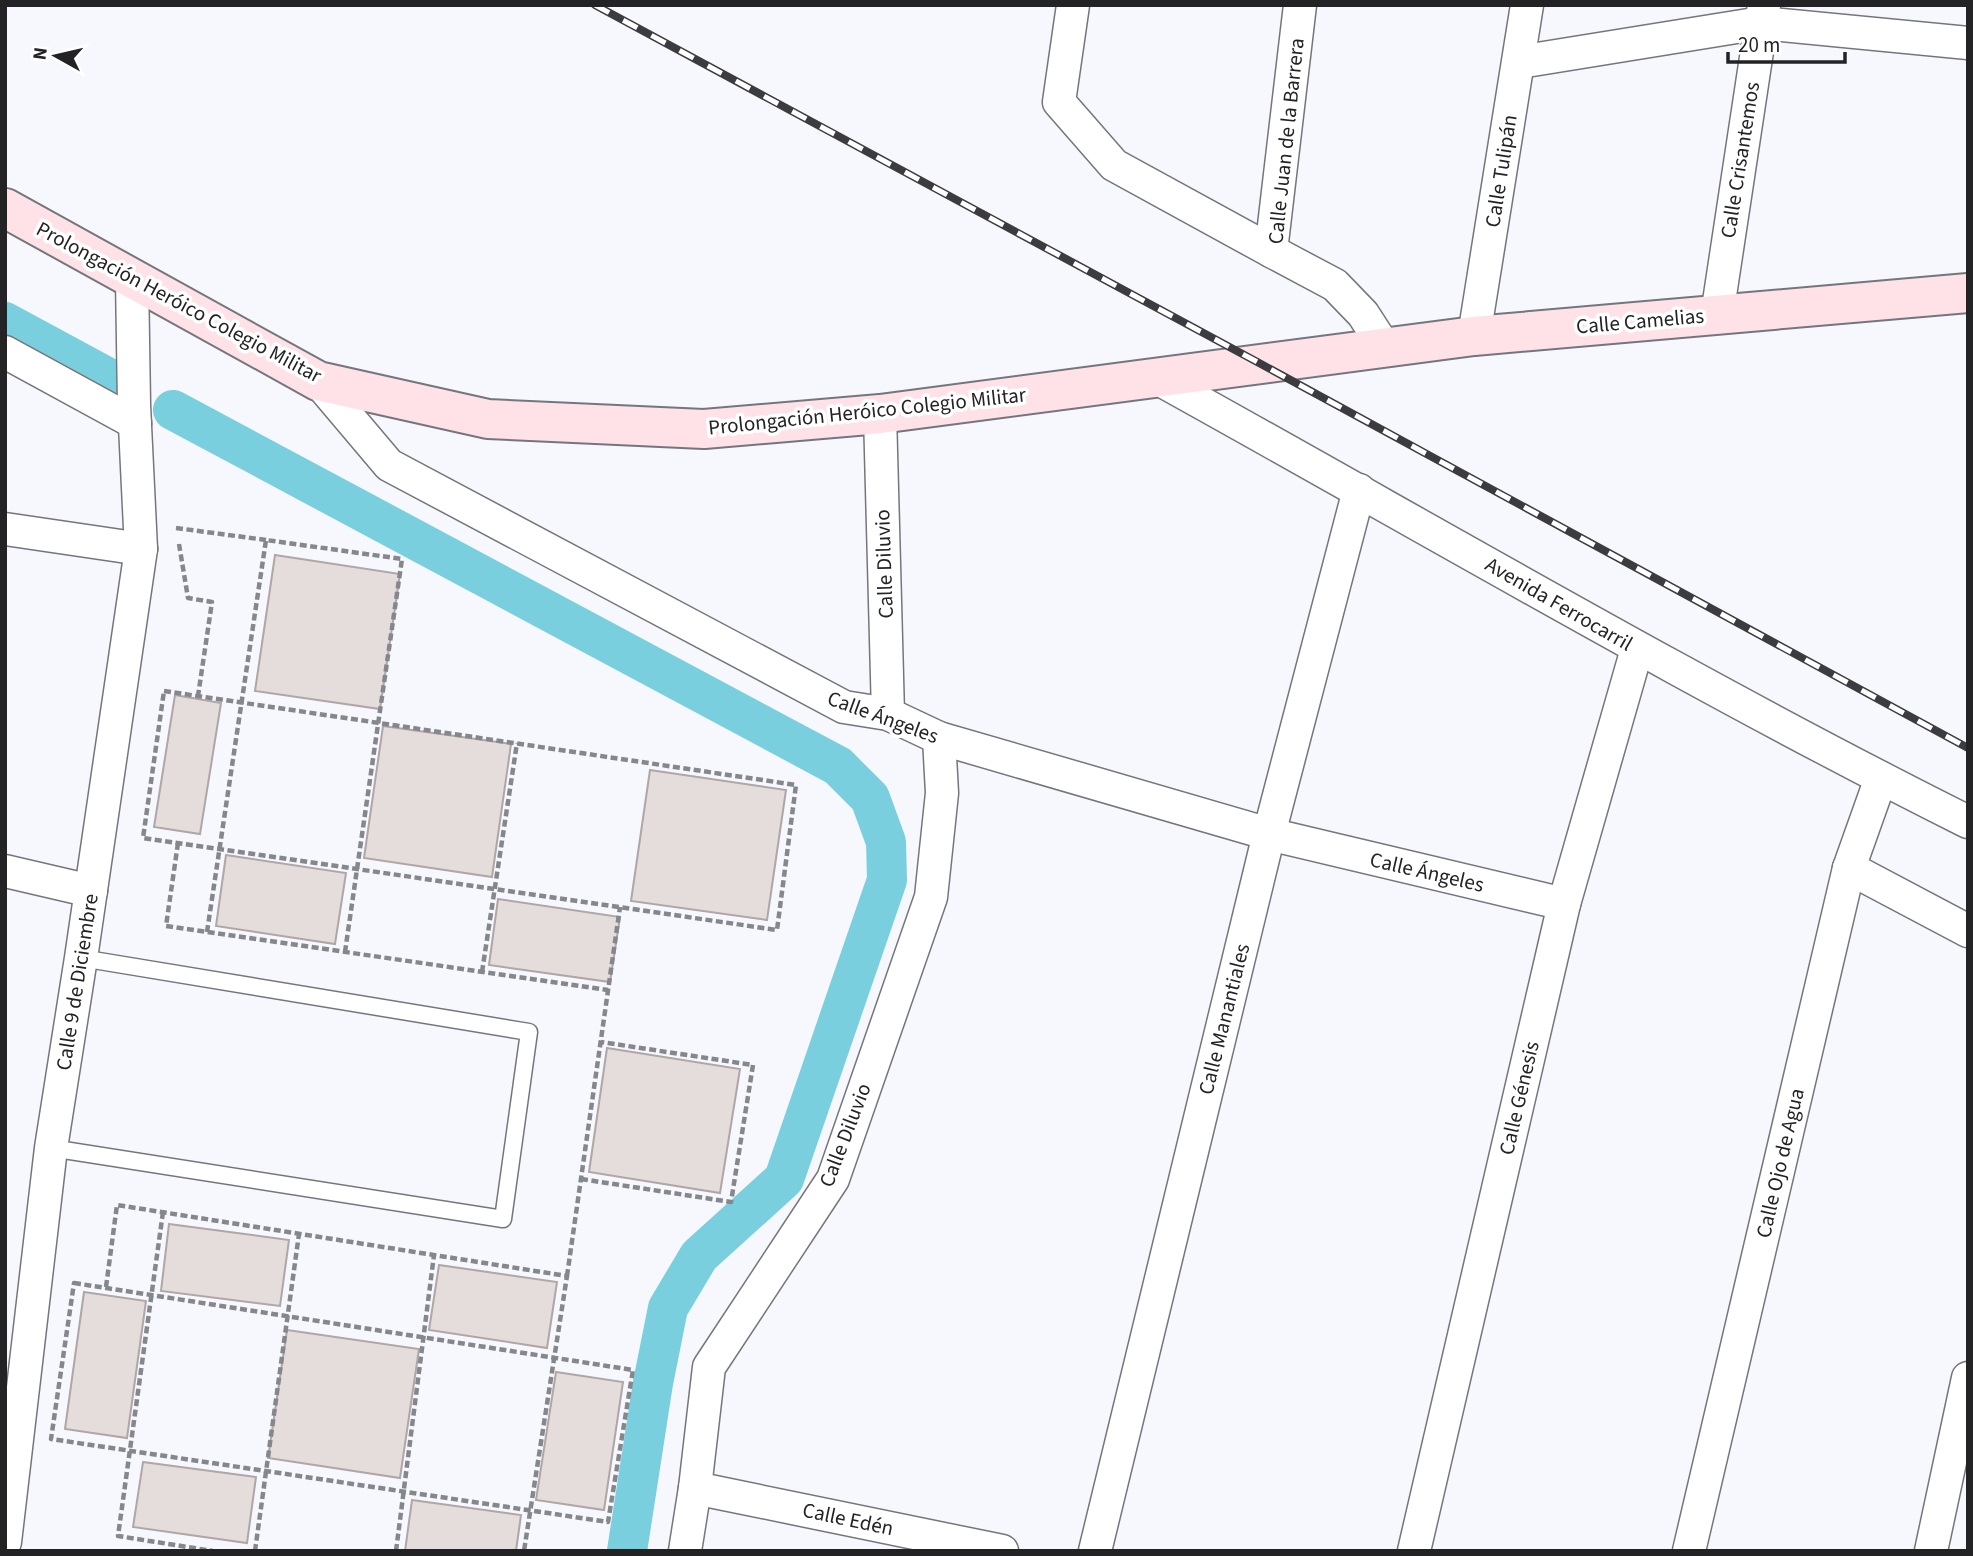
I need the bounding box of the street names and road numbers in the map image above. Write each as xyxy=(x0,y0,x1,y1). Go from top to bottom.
street label: Calle Juan de la Barrera xyxy=(1260,36,1312,246)
street label: Calle Crisantemos xyxy=(1713,79,1767,240)
street label: Calle Tulipán xyxy=(1477,113,1525,229)
street label: Prolongación Heróico Colegio Militar xyxy=(31,214,328,391)
street label: Calle Camelias xyxy=(1575,300,1705,342)
street label: Prolongación Heróico Colegio Militar xyxy=(707,379,1028,443)
street label: Calle Diluvio xyxy=(867,509,901,619)
street label: Avenida Ferrocarril xyxy=(1480,550,1638,658)
street label: Calle Ángeles xyxy=(823,683,943,751)
street label: Calle Ángeles xyxy=(1367,844,1487,900)
street label: Calle 9 de Diciembre xyxy=(48,891,106,1073)
street label: Calle Manantiales xyxy=(1191,940,1257,1098)
street label: Calle Génesis xyxy=(1491,1038,1547,1158)
street label: Calle Diluvio xyxy=(811,1079,879,1191)
street label: Calle Ojo de Agua xyxy=(1748,1085,1812,1241)
street label: Calle Edén xyxy=(800,1495,896,1543)

